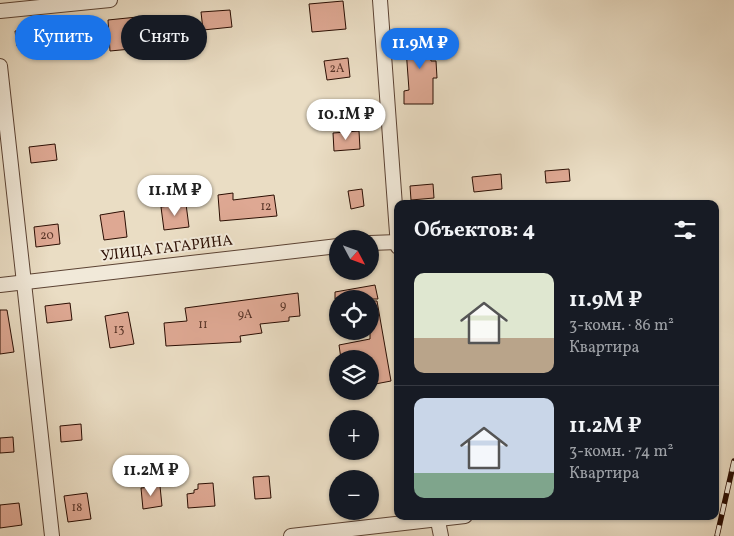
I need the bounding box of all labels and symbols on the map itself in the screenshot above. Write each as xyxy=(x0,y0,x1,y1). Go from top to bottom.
pin: 11.9M ₽ xyxy=(374,28,466,70)
house number: 2А xyxy=(330,61,345,77)
pin: 10.1M ₽ xyxy=(300,98,392,141)
pin: 11.1M ₽ xyxy=(129,174,221,217)
house number: 12 xyxy=(260,199,272,215)
house number: 20 xyxy=(40,228,54,244)
street label: УЛИЦА ГАГАРИНА xyxy=(100,230,235,268)
north arrow xyxy=(329,230,379,280)
house number: 9 xyxy=(280,298,286,314)
house number: 9А xyxy=(238,307,253,323)
house number: 11 xyxy=(198,317,208,333)
house number: 13 xyxy=(114,322,124,338)
pin: 11.2M ₽ xyxy=(105,454,197,497)
house number: 18 xyxy=(72,500,82,516)

